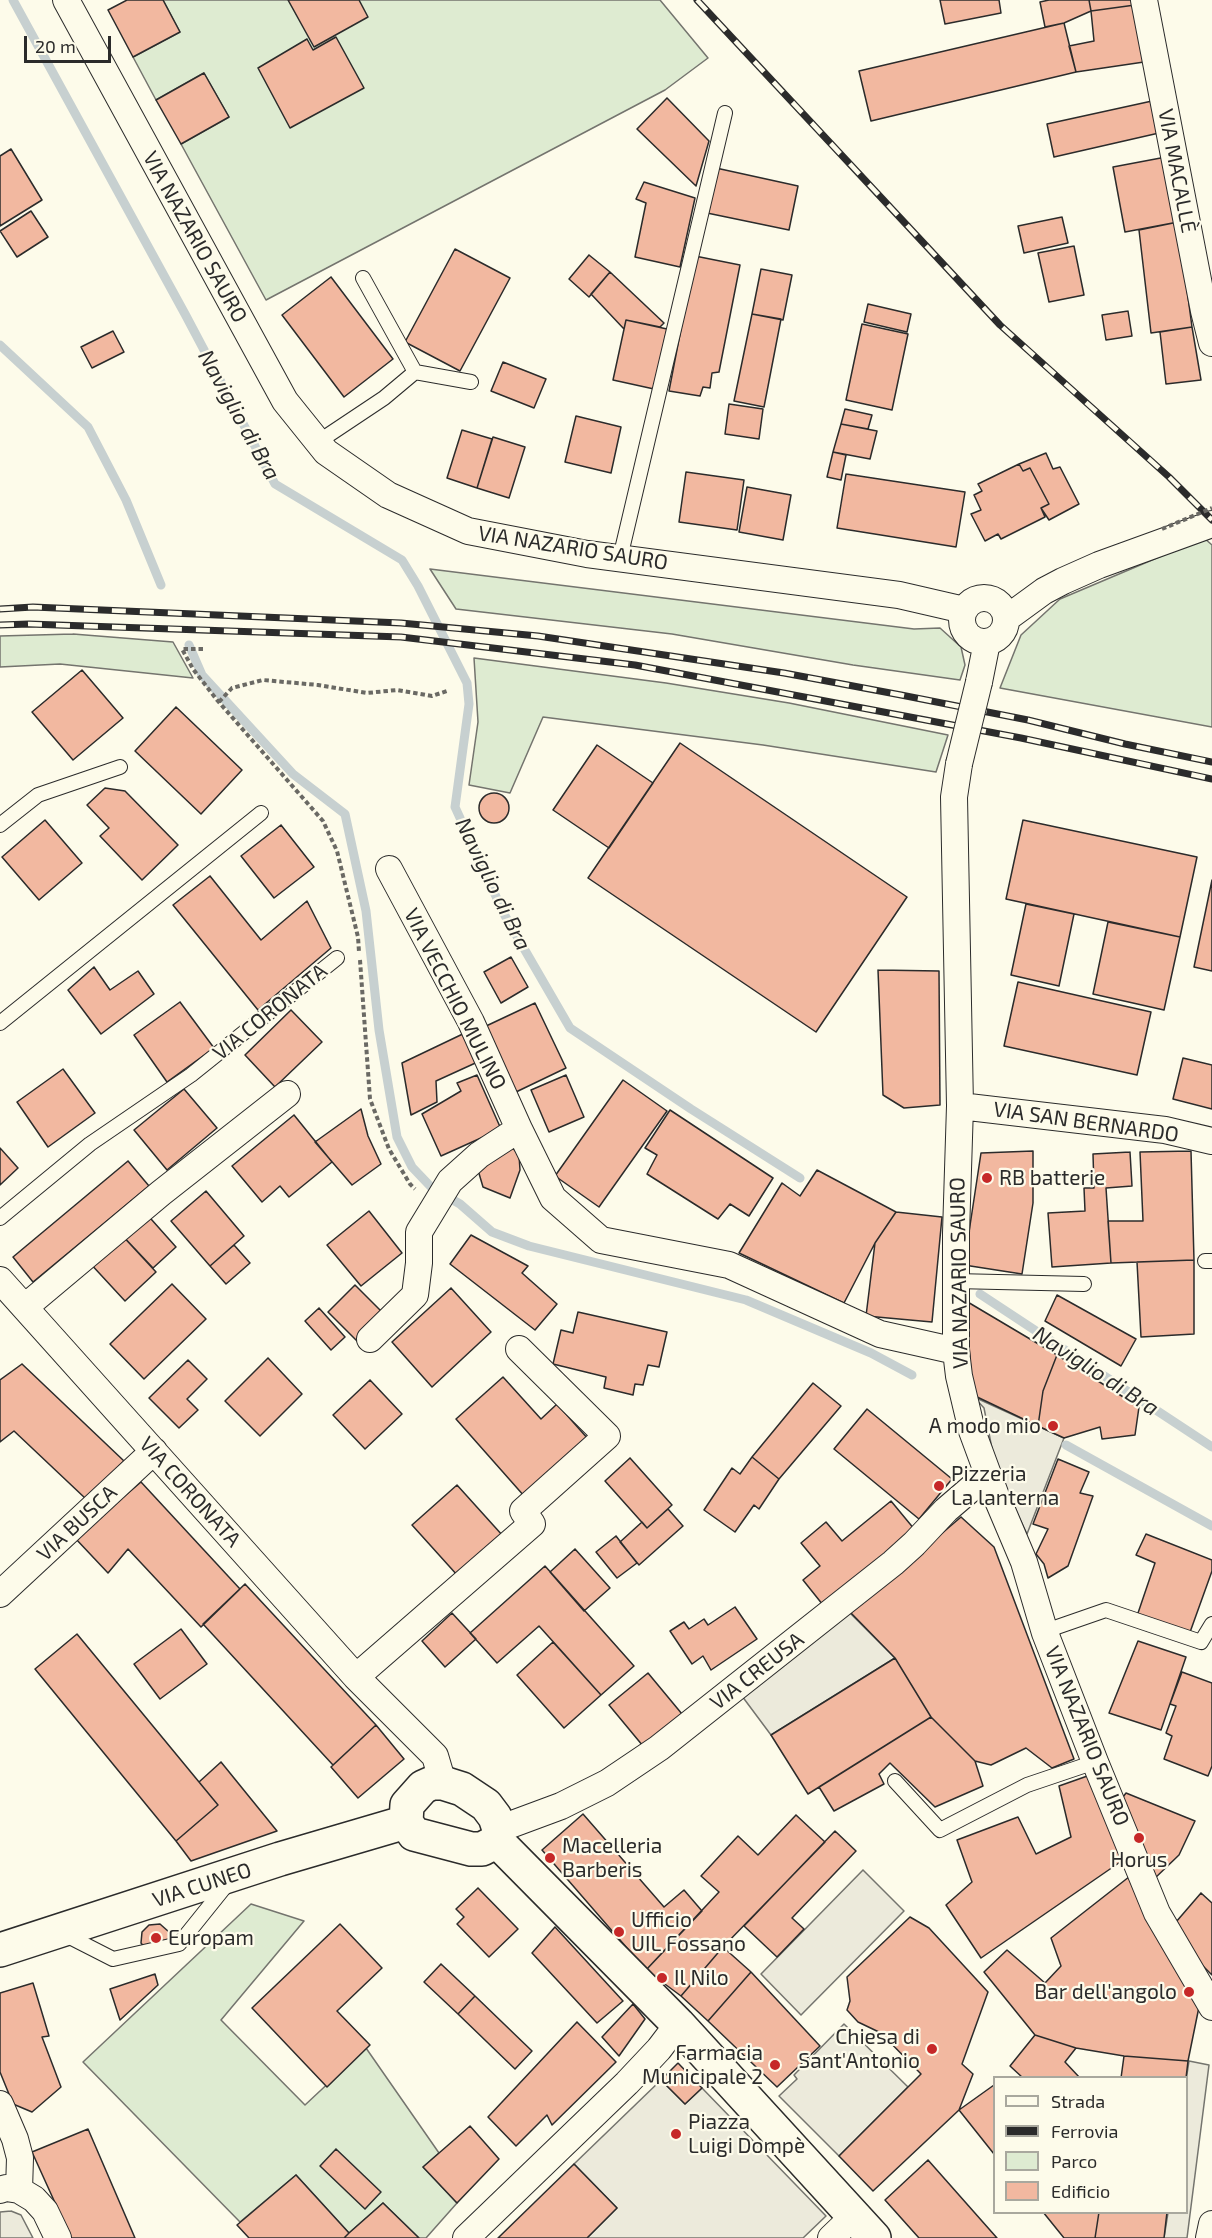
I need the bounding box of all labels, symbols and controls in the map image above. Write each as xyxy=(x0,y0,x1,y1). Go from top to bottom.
scale bar xyxy=(27,24,114,62)
text: 20 m xyxy=(35,35,76,57)
street label: VIA MACALLÈ xyxy=(1153,107,1201,235)
street label: VIA NAZARIO SAURO xyxy=(137,147,253,327)
water label: Naviglio di Bra xyxy=(192,345,286,485)
street label: VIA NAZARIO SAURO xyxy=(476,521,670,575)
water label: Naviglio di Bra xyxy=(449,813,537,955)
street label: VIA VECCHIO MULINO xyxy=(398,904,512,1094)
street label: VIA CORONATA xyxy=(208,958,332,1066)
street label: VIA SAN BERNARDO xyxy=(992,1097,1180,1147)
place label: RB batterie xyxy=(999,1165,1105,1191)
marker: RB batterie xyxy=(980,1171,994,1185)
street label: VIA NAZARIO SAURO xyxy=(945,1177,973,1369)
water label: Naviglio di Bra xyxy=(1028,1321,1164,1421)
place label: A modo mio xyxy=(929,1413,1041,1439)
marker: A modo mio xyxy=(1046,1419,1060,1433)
street label: VIA CORONATA xyxy=(134,1432,246,1552)
place label: Pizzeria La lanterna xyxy=(951,1461,1059,1511)
marker: Pizzeria La lanterna xyxy=(932,1479,946,1493)
street label: VIA BUSCA xyxy=(32,1480,122,1566)
street label: VIA CREUSA xyxy=(705,1627,809,1715)
street label: VIA NAZARIO SAURO xyxy=(1039,1642,1135,1830)
marker: Horus xyxy=(1132,1831,1146,1845)
place label: Macelleria Barberis xyxy=(562,1833,662,1883)
place label: Horus xyxy=(1110,1847,1168,1873)
marker: Macelleria Barberis xyxy=(543,1851,557,1865)
street label: VIA CUNEO xyxy=(149,1857,255,1913)
place label: Ufficio UIL Fossano xyxy=(631,1907,746,1957)
place label: Europam xyxy=(168,1925,254,1951)
marker: Ufficio UIL Fossano xyxy=(612,1925,626,1939)
marker: Europam xyxy=(149,1931,163,1945)
place label: Il Nilo xyxy=(674,1965,729,1991)
marker: Il Nilo xyxy=(655,1971,669,1985)
place label: Bar dell'angolo xyxy=(1034,1979,1177,2005)
marker: Bar dell'angolo xyxy=(1182,1985,1196,1999)
place label: Chiesa di Sant'Antonio xyxy=(798,2024,920,2074)
place label: Farmacia Municipale 2 xyxy=(642,2040,763,2090)
marker: Chiesa di Sant'Antonio xyxy=(925,2042,939,2056)
marker: Farmacia Municipale 2 xyxy=(768,2058,782,2072)
legend xyxy=(993,2076,1188,2214)
text: Strada xyxy=(1051,2090,1105,2112)
place label: Piazza Luigi Dompè xyxy=(688,2109,805,2159)
text: Ferrovia xyxy=(1051,2120,1118,2142)
marker: Piazza Luigi Dompè xyxy=(669,2127,683,2141)
text: Parco xyxy=(1051,2150,1097,2172)
text: Edificio xyxy=(1051,2180,1110,2202)

